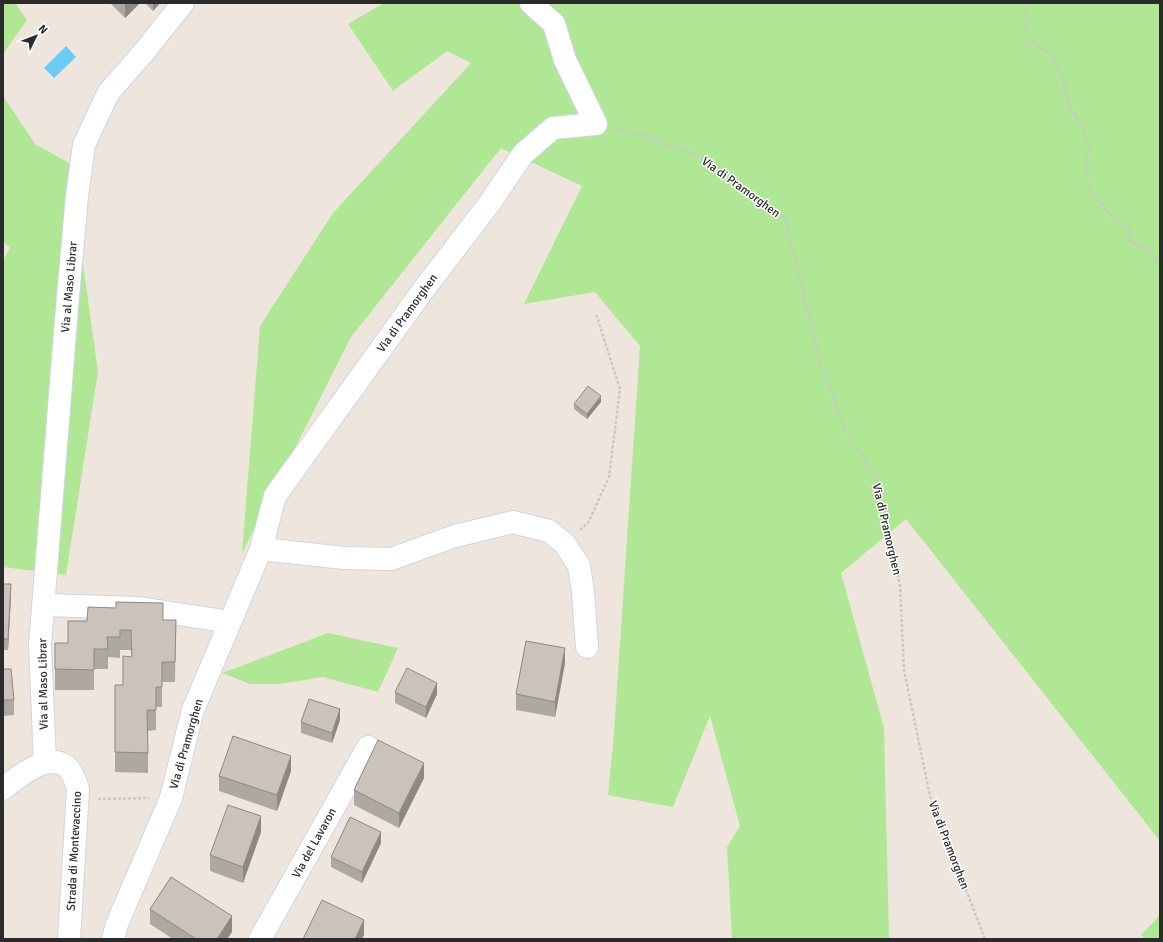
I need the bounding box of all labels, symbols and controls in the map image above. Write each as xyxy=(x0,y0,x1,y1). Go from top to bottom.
north arrow xyxy=(16,16,56,56)
text: N xyxy=(36,22,50,37)
street label: Via di Pramorghen xyxy=(698,154,783,221)
street label: Via al Maso Librar xyxy=(58,240,81,333)
street label: Via di Pramorghen xyxy=(374,271,441,356)
street label: Via di Pramorghen xyxy=(869,482,904,576)
street label: Via al Maso Librar xyxy=(35,638,52,730)
street label: Via di Pramorghen xyxy=(166,697,207,791)
street label: Strada di Montevaccino xyxy=(64,791,85,911)
street label: Via di Pramorghen xyxy=(925,799,972,892)
street label: Via del Lavaron xyxy=(289,806,340,881)

